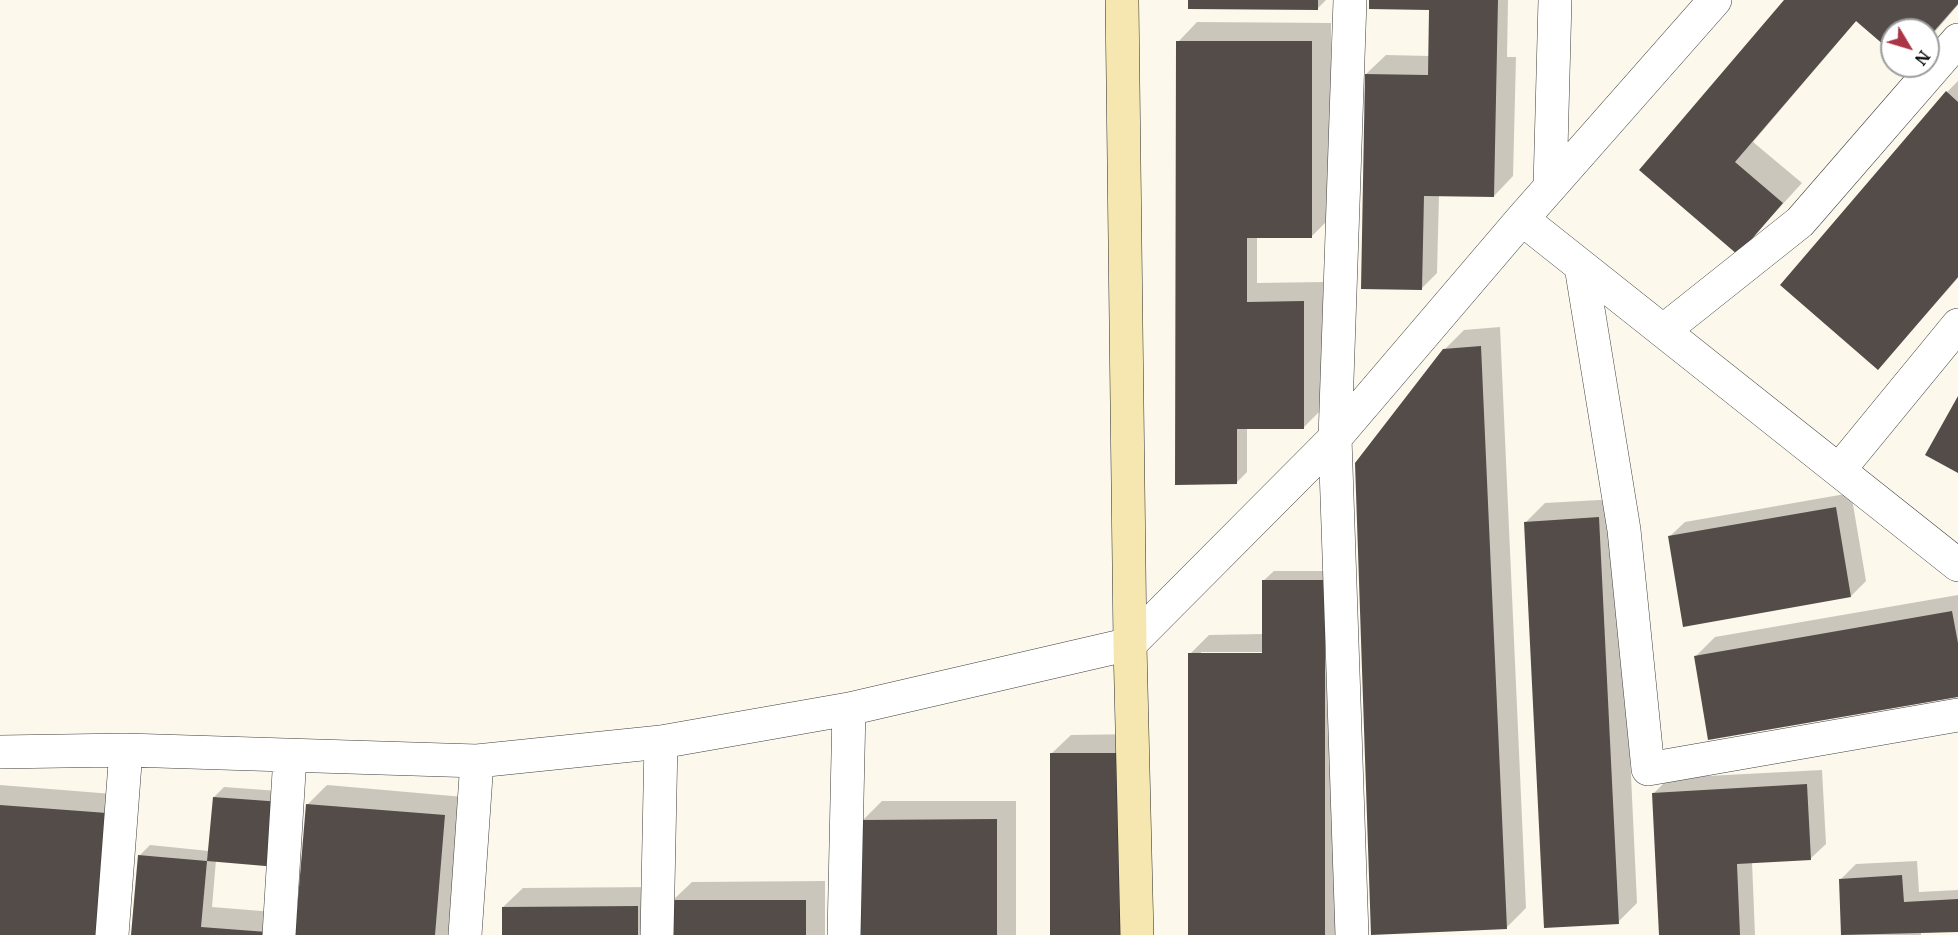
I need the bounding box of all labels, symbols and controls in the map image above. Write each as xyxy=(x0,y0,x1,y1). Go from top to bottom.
north arrow xyxy=(1880,18,1940,78)
text: N xyxy=(1911,47,1934,69)

